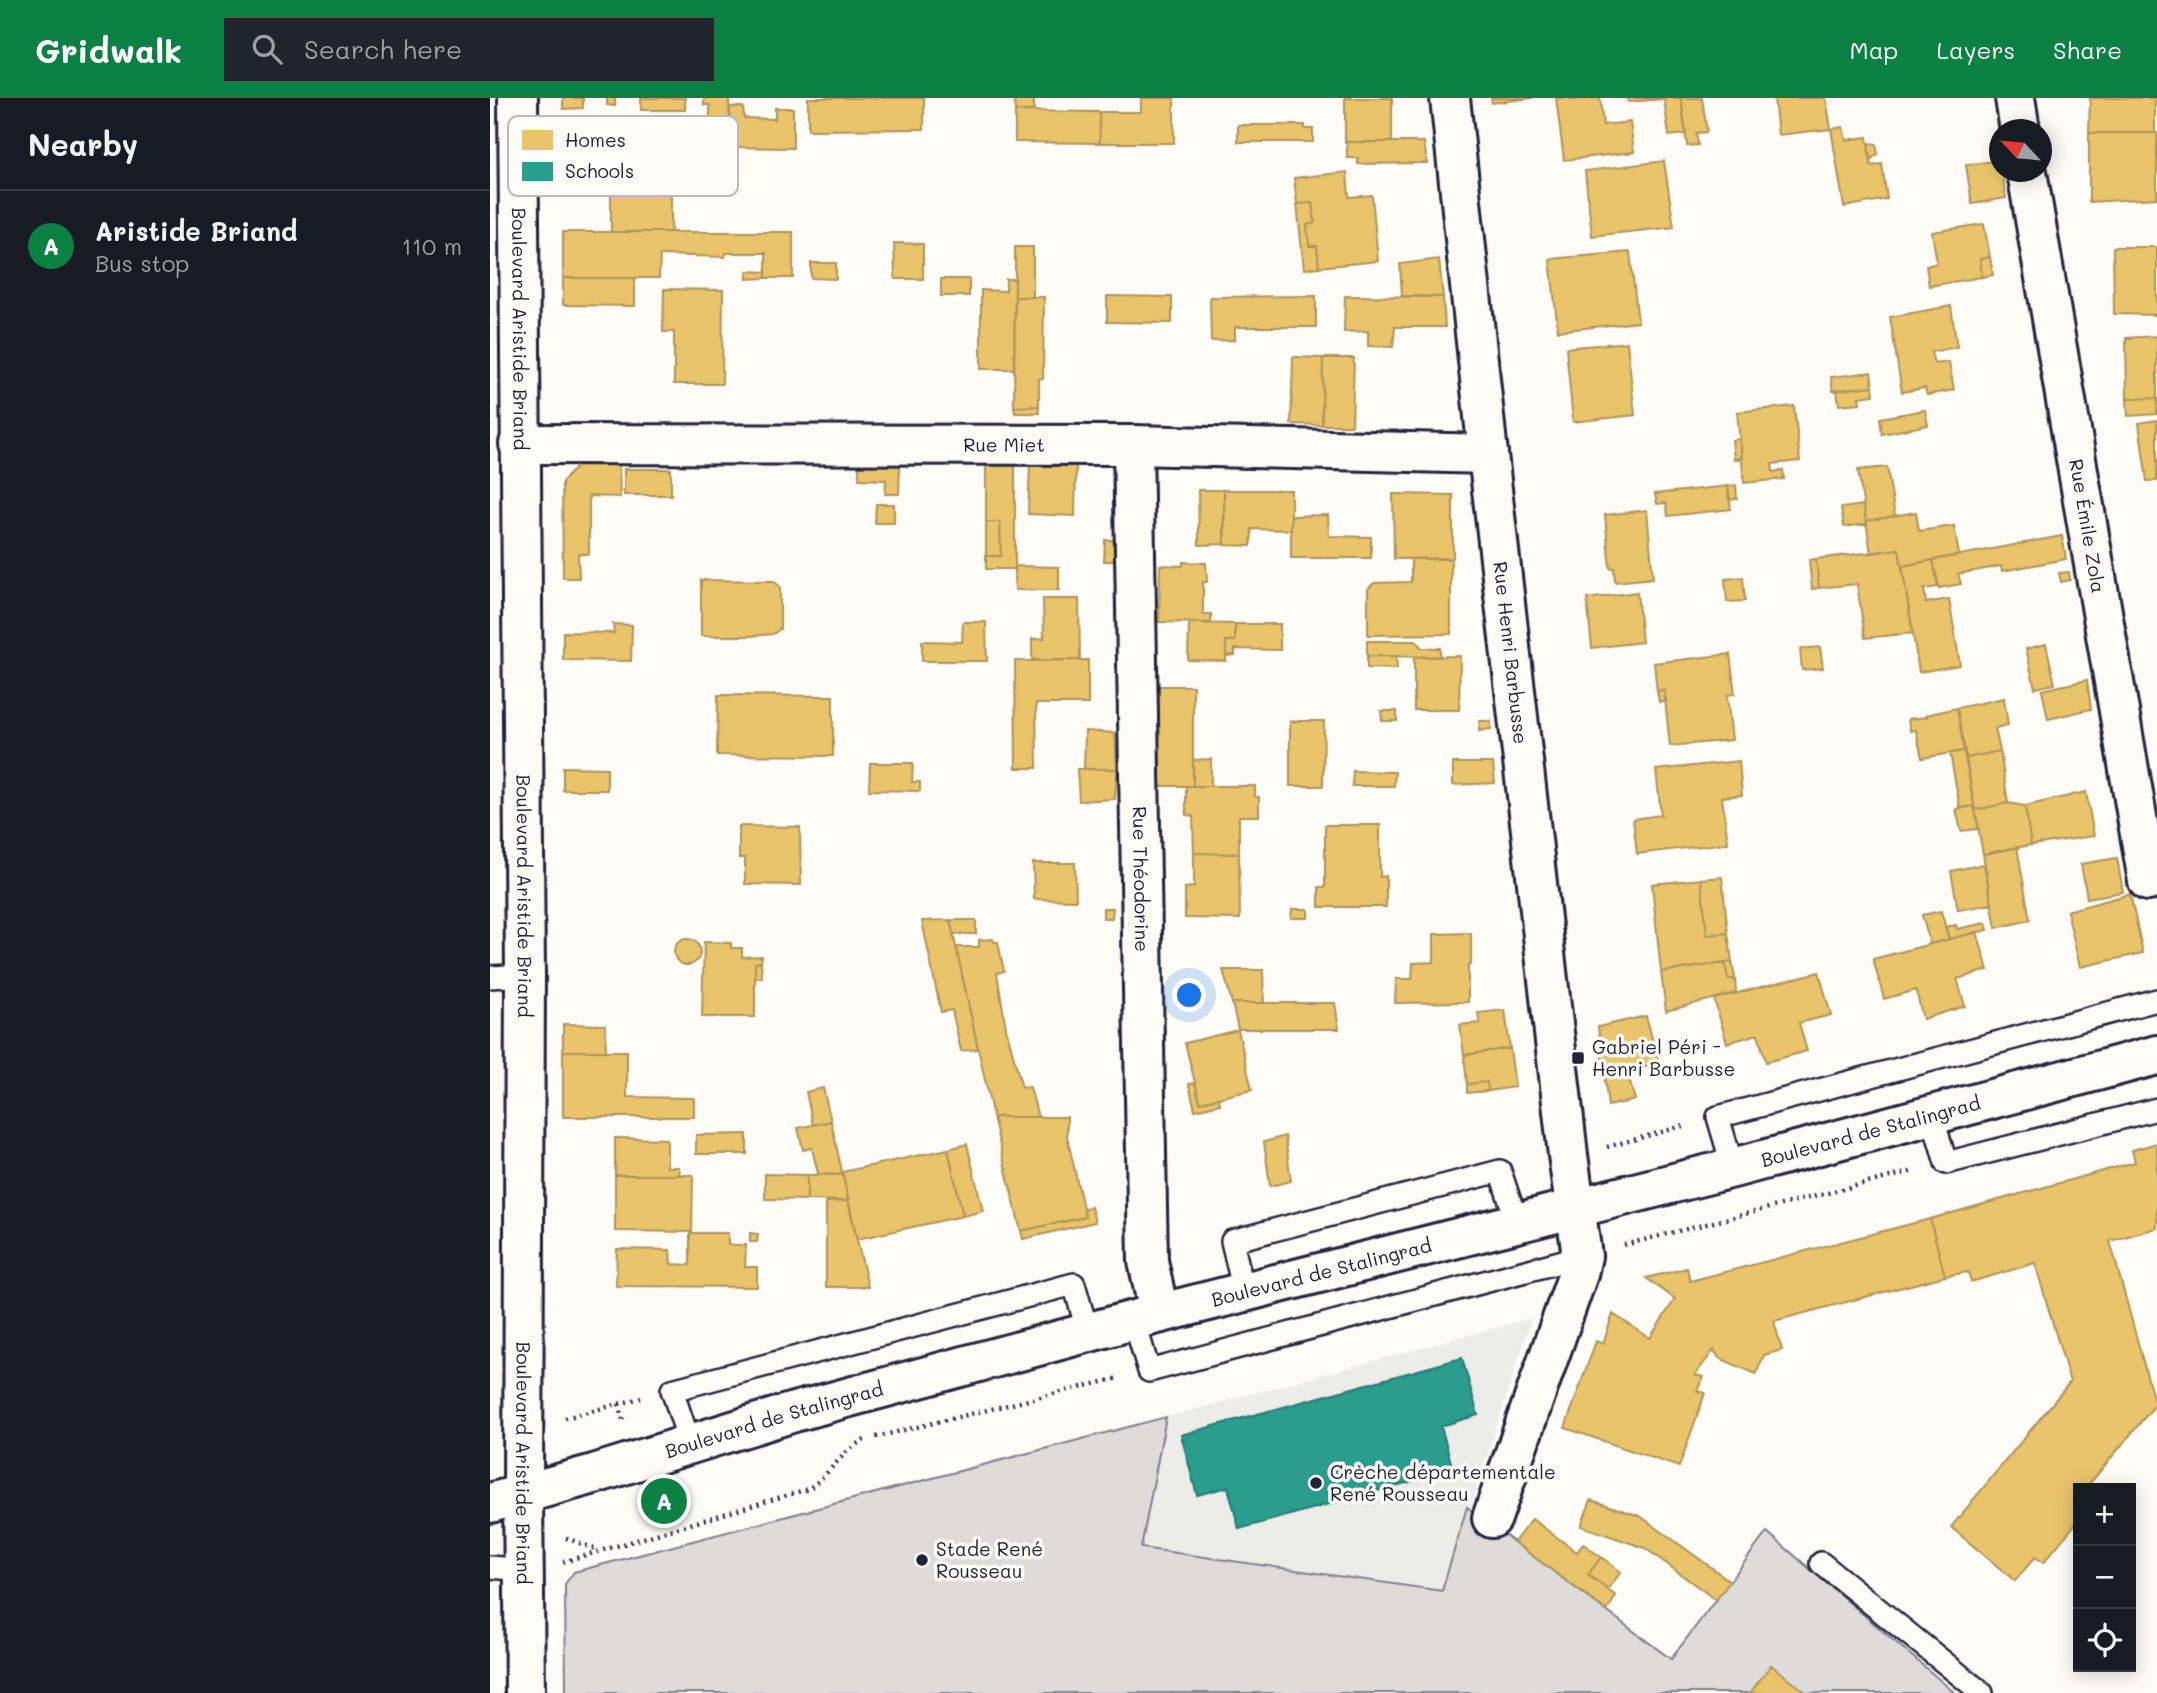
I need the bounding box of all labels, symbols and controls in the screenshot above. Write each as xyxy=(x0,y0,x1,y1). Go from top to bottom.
search box xyxy=(224,18,714,81)
text: Gridwalk xyxy=(35,28,182,71)
icon: search xyxy=(248,30,286,68)
text: Search here xyxy=(304,32,462,66)
text: Map xyxy=(1850,34,1898,65)
text: Layers xyxy=(1936,34,2015,65)
text: Share xyxy=(2053,34,2122,65)
legend xyxy=(508,116,738,196)
north arrow xyxy=(1989,119,2052,182)
text: Nearby xyxy=(28,124,138,164)
text: Homes xyxy=(565,127,626,152)
text: Schools xyxy=(565,158,634,183)
street label: Boulevard Aristide Briand xyxy=(507,207,534,451)
text: Aristide Briand xyxy=(95,214,297,248)
text: A xyxy=(43,231,59,261)
text: 110 m xyxy=(402,231,462,261)
text: Bus stop xyxy=(95,248,190,278)
street label: Rue Miet xyxy=(963,432,1045,457)
street label: Rue Émile Zola xyxy=(2064,457,2112,595)
street label: Rue Henri Barbusse xyxy=(1488,560,1534,745)
street label: Boulevard Aristide Briand xyxy=(511,774,538,1018)
street label: Rue Théodorine xyxy=(1128,806,1155,952)
your location xyxy=(1172,978,1206,1012)
place label: Gabriel Péri - Henri Barbusse xyxy=(1592,1034,1735,1081)
marker: Gabriel Péri - Henri Barbusse xyxy=(1570,1050,1586,1066)
street label: Boulevard de Stalingrad xyxy=(1758,1090,1983,1172)
street label: Boulevard de Stalingrad xyxy=(1209,1232,1434,1312)
street label: Boulevard Aristide Briand xyxy=(511,1341,537,1585)
street label: Boulevard de Stalingrad xyxy=(662,1376,886,1463)
place label: Crèche départementale René Rousseau xyxy=(1330,1459,1556,1506)
pin: A xyxy=(641,1475,687,1527)
marker: Crèche départementale René Rousseau xyxy=(1308,1475,1324,1491)
map controls xyxy=(2073,1483,2136,1672)
button: + xyxy=(2073,1483,2136,1546)
place label: Stade René Rousseau xyxy=(936,1536,1043,1583)
button: − xyxy=(2073,1546,2136,1609)
marker: Stade René Rousseau xyxy=(914,1552,930,1568)
button: locate xyxy=(2073,1609,2136,1672)

